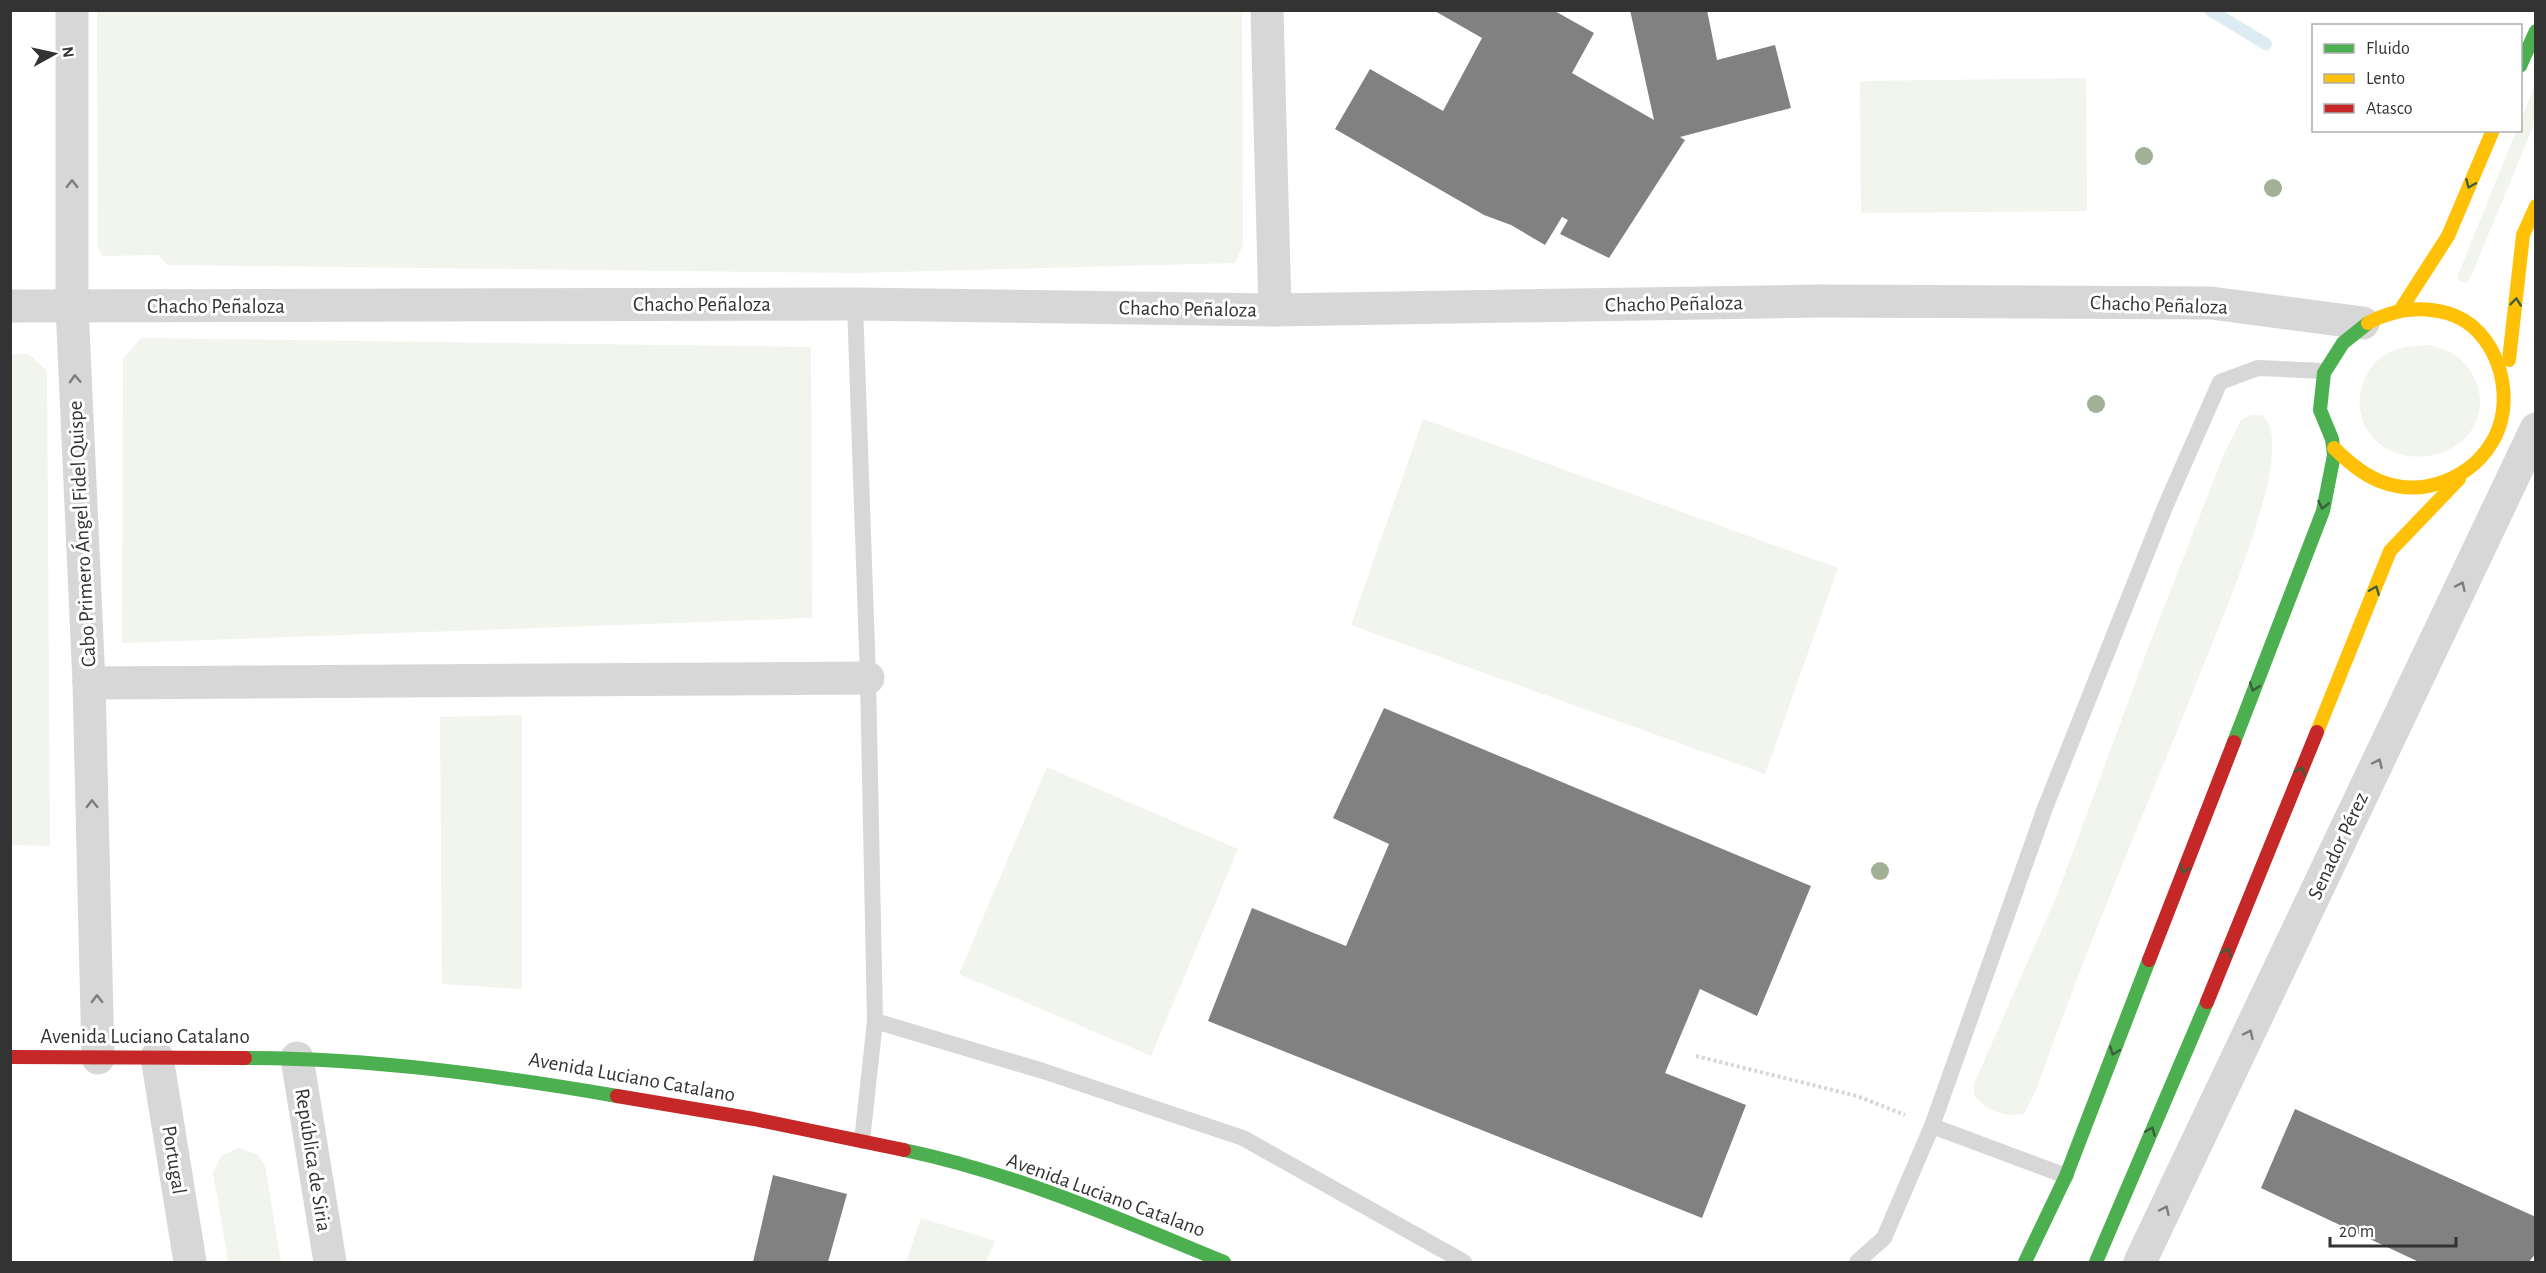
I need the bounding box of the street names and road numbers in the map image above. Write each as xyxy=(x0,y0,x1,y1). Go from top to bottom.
street label: Chacho Peñaloza xyxy=(1605,292,1744,316)
street label: Chacho Peñaloza xyxy=(2090,292,2229,318)
street label: Chacho Peñaloza xyxy=(633,294,771,315)
street label: Chacho Peñaloza xyxy=(147,296,285,317)
street label: Chacho Peñaloza xyxy=(1119,297,1258,321)
street label: Cabo Primero Ángel Fidel Quispe xyxy=(63,400,99,668)
street label: Senador Pérez xyxy=(2304,789,2372,903)
street label: Avenida Luciano Catalano xyxy=(40,1026,250,1047)
street label: Avenida Luciano Catalano xyxy=(527,1048,737,1106)
street label: República de Siria xyxy=(291,1087,335,1233)
street label: Portugal xyxy=(158,1124,190,1196)
street label: Avenida Luciano Catalano xyxy=(1004,1149,1208,1241)

